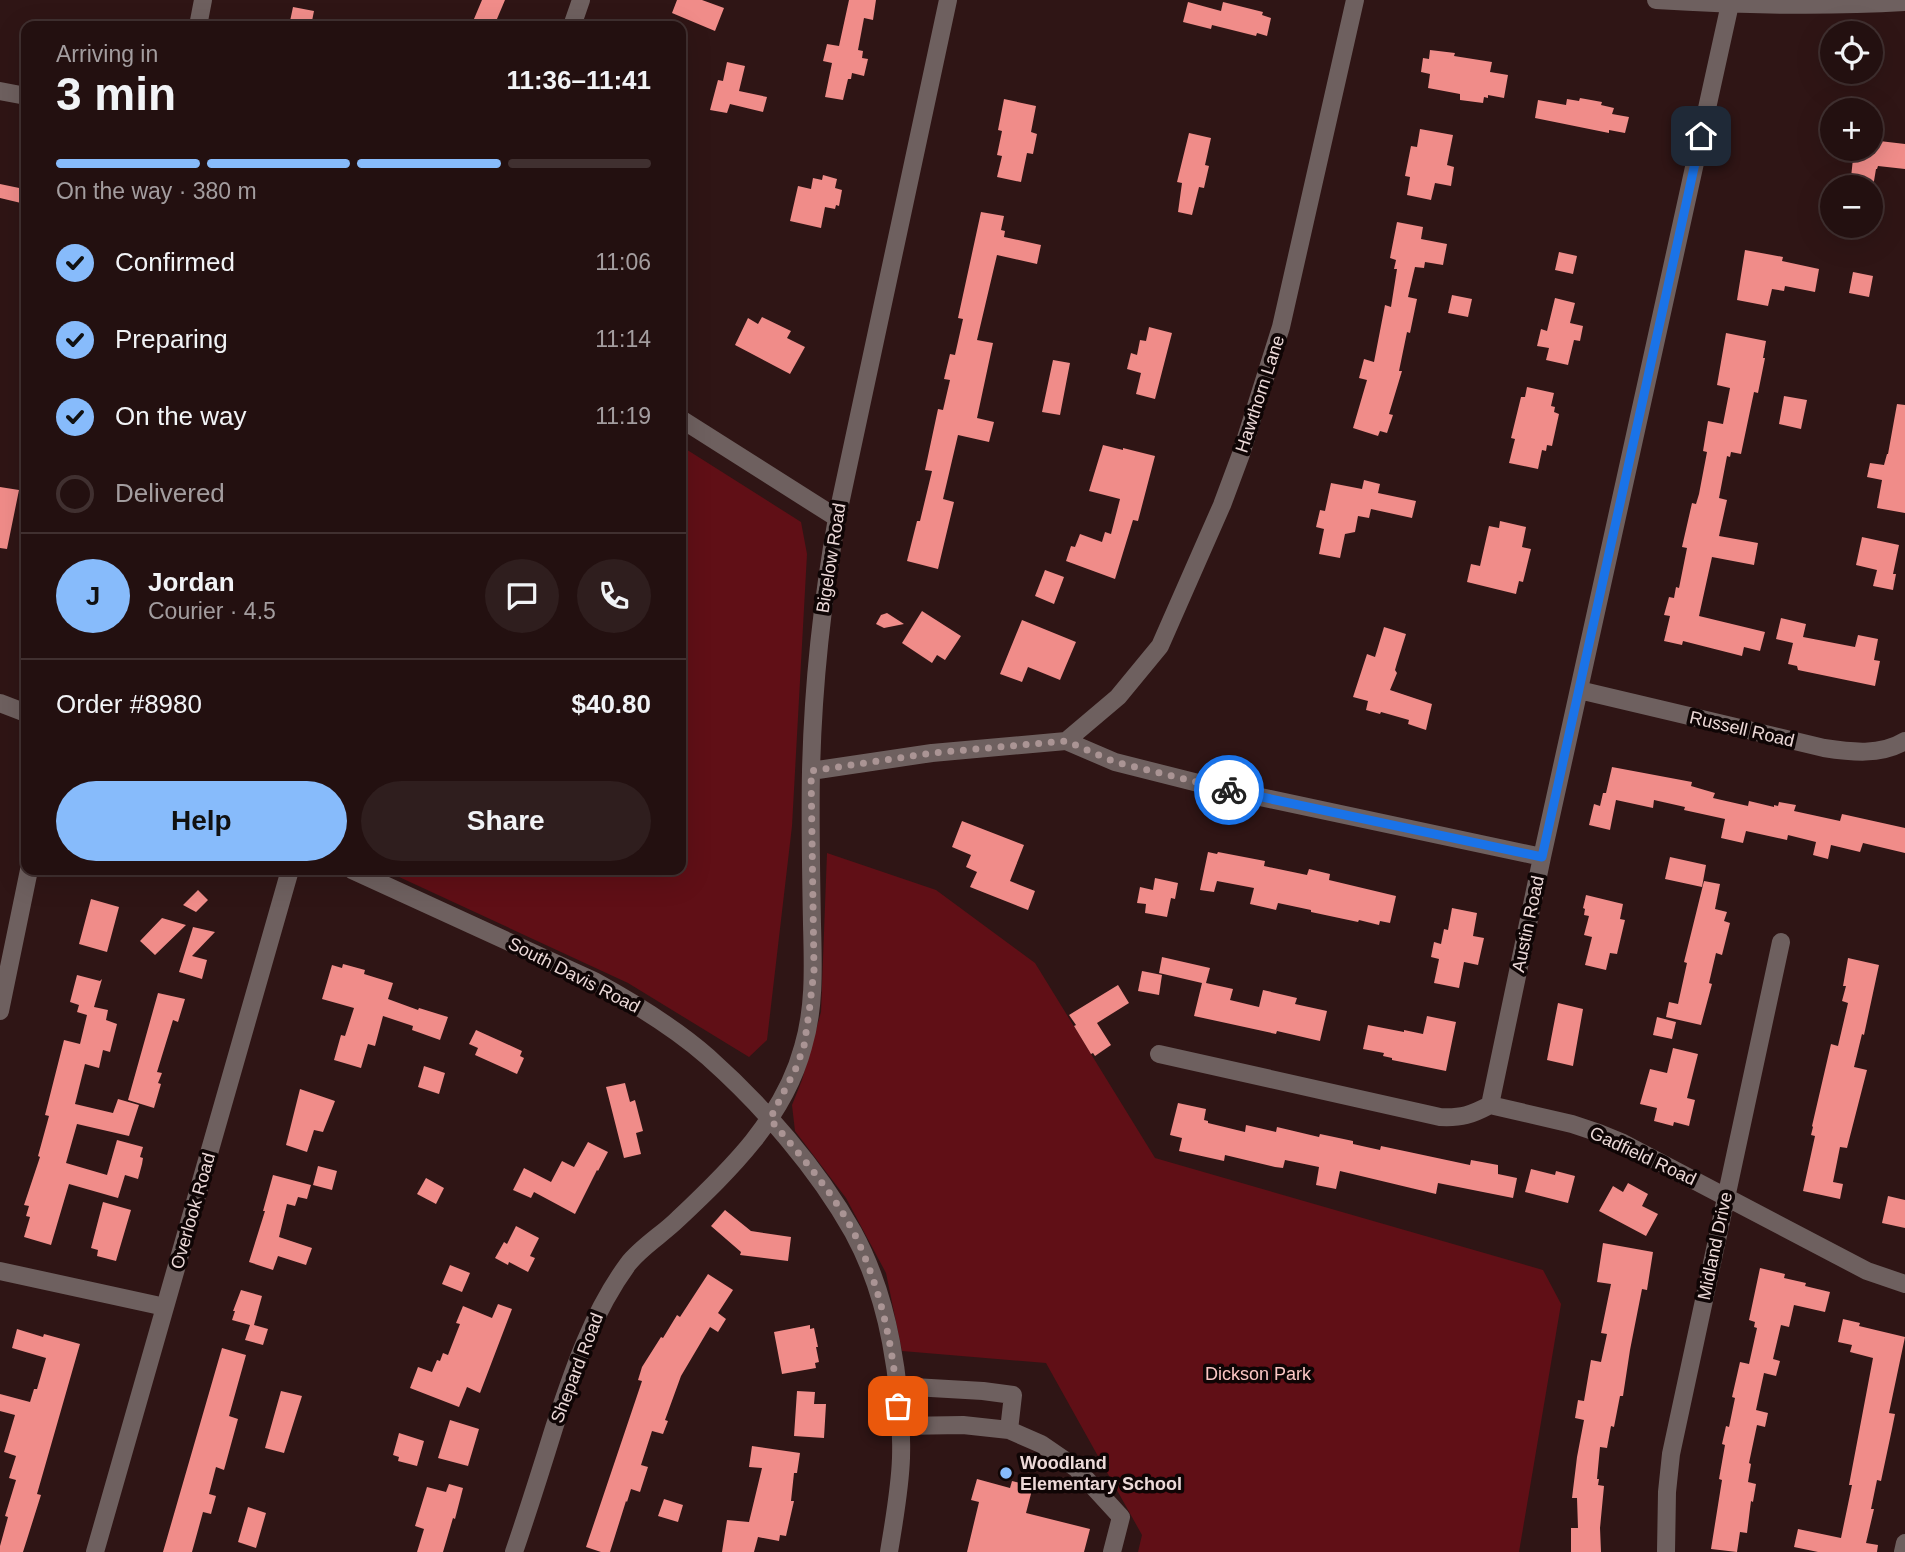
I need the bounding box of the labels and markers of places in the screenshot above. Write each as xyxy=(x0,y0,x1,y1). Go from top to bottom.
pin xyxy=(1671,106,1731,166)
pin xyxy=(868,1376,928,1436)
place label: Woodland Elementary School xyxy=(1020,1453,1182,1494)
marker: Woodland Elementary School xyxy=(998,1465,1014,1481)

